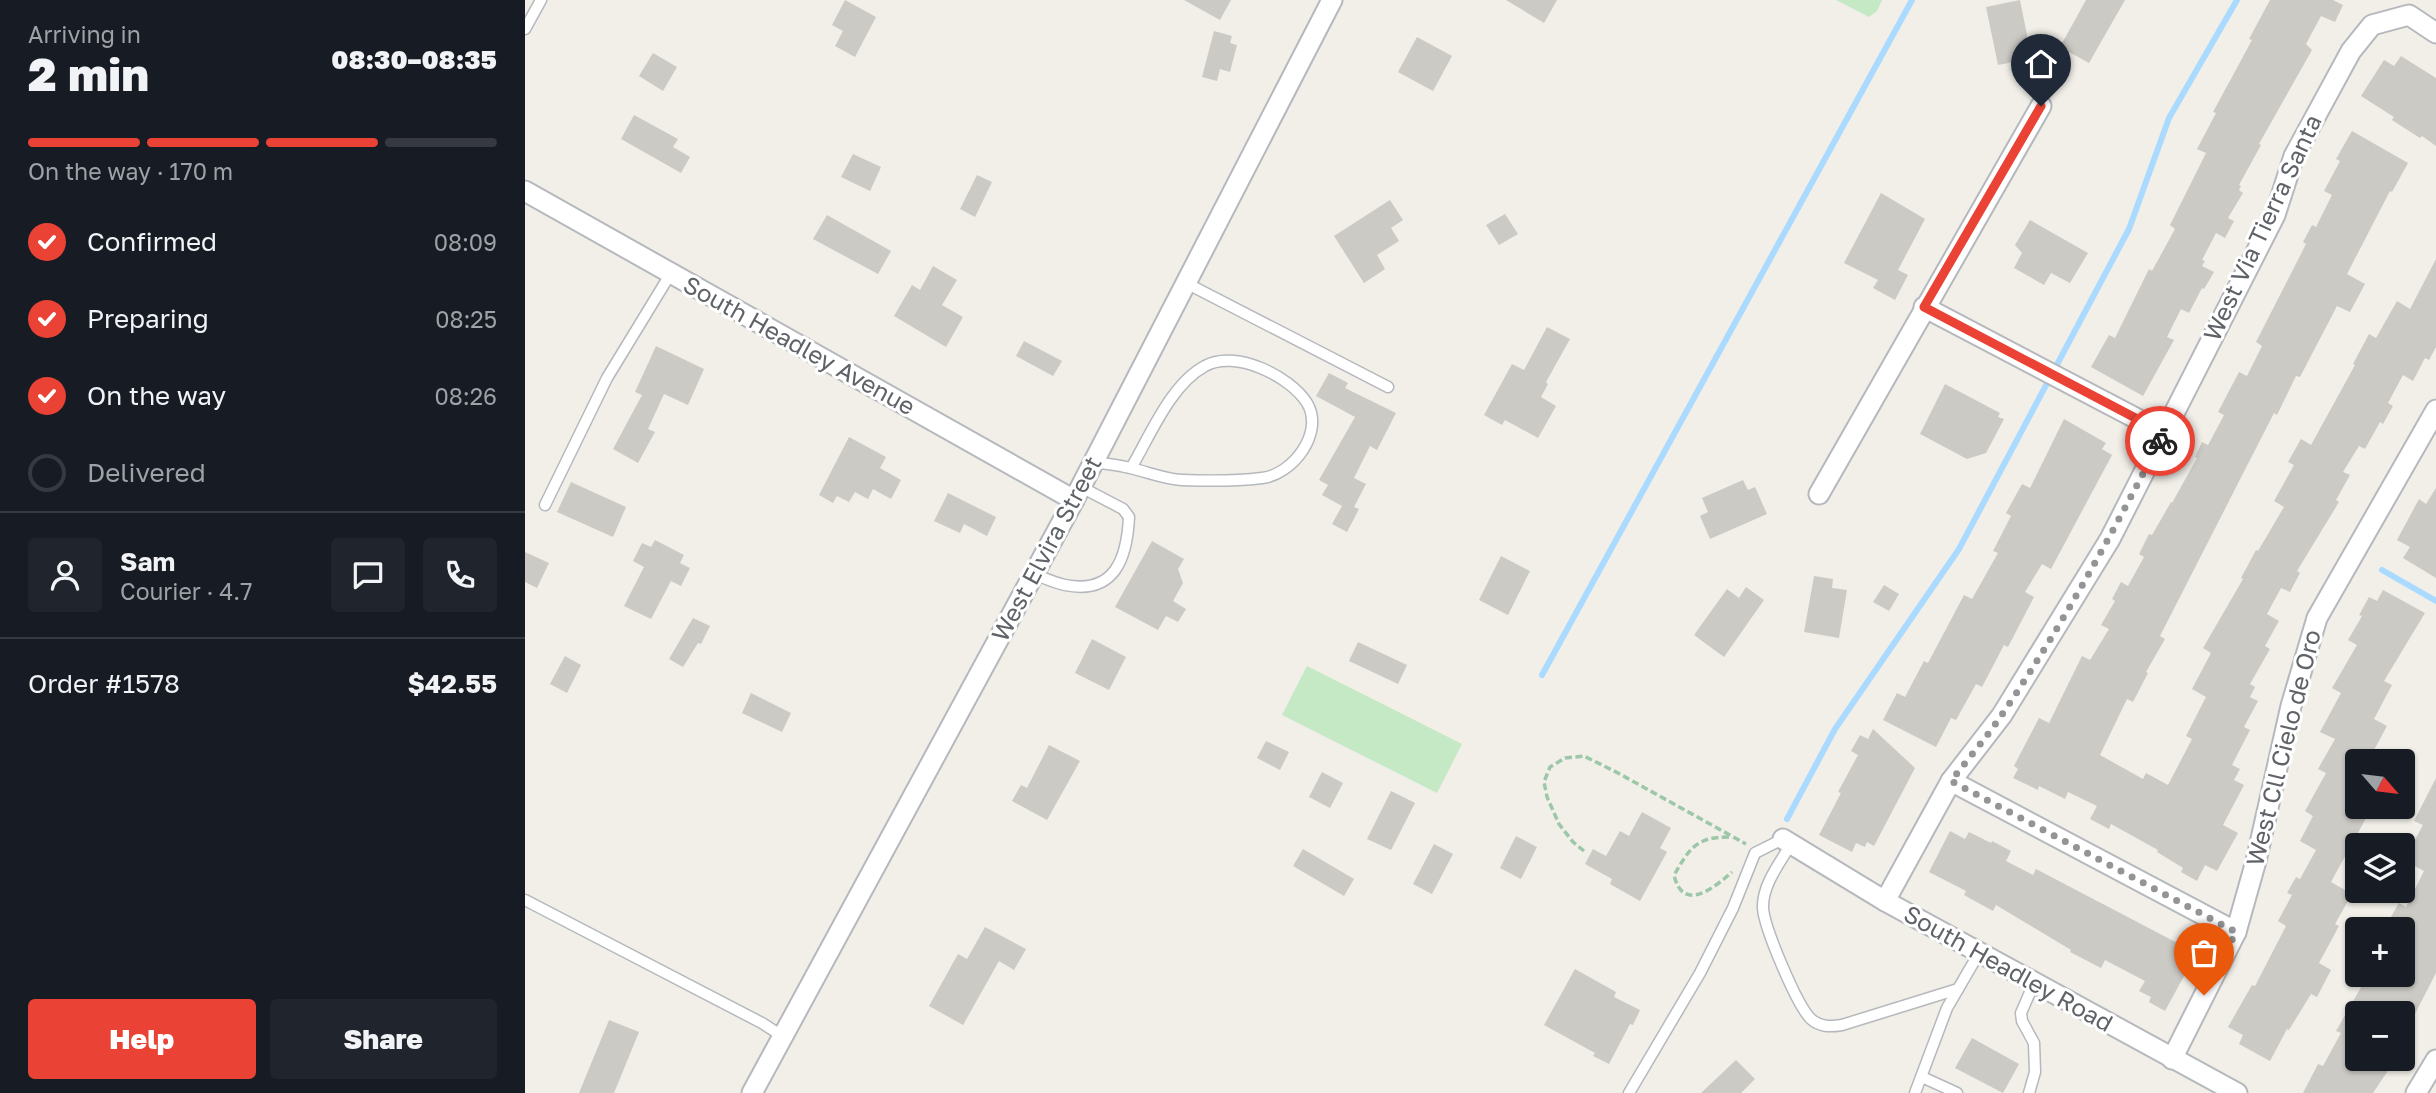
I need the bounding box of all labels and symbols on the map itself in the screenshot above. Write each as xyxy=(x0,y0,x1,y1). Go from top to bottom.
pin xyxy=(2011,34,2071,106)
street label: West Via Tierra Santa xyxy=(2196,110,2327,345)
street label: South Headley Avenue xyxy=(679,269,921,420)
courier xyxy=(2125,406,2195,476)
street label: West Elvira Street xyxy=(985,451,1107,646)
street label: West Cll Cielo de Oro xyxy=(2239,626,2326,869)
north arrow xyxy=(2345,749,2415,819)
street label: South Headley Road xyxy=(1899,898,2118,1037)
pin xyxy=(2174,923,2234,995)

